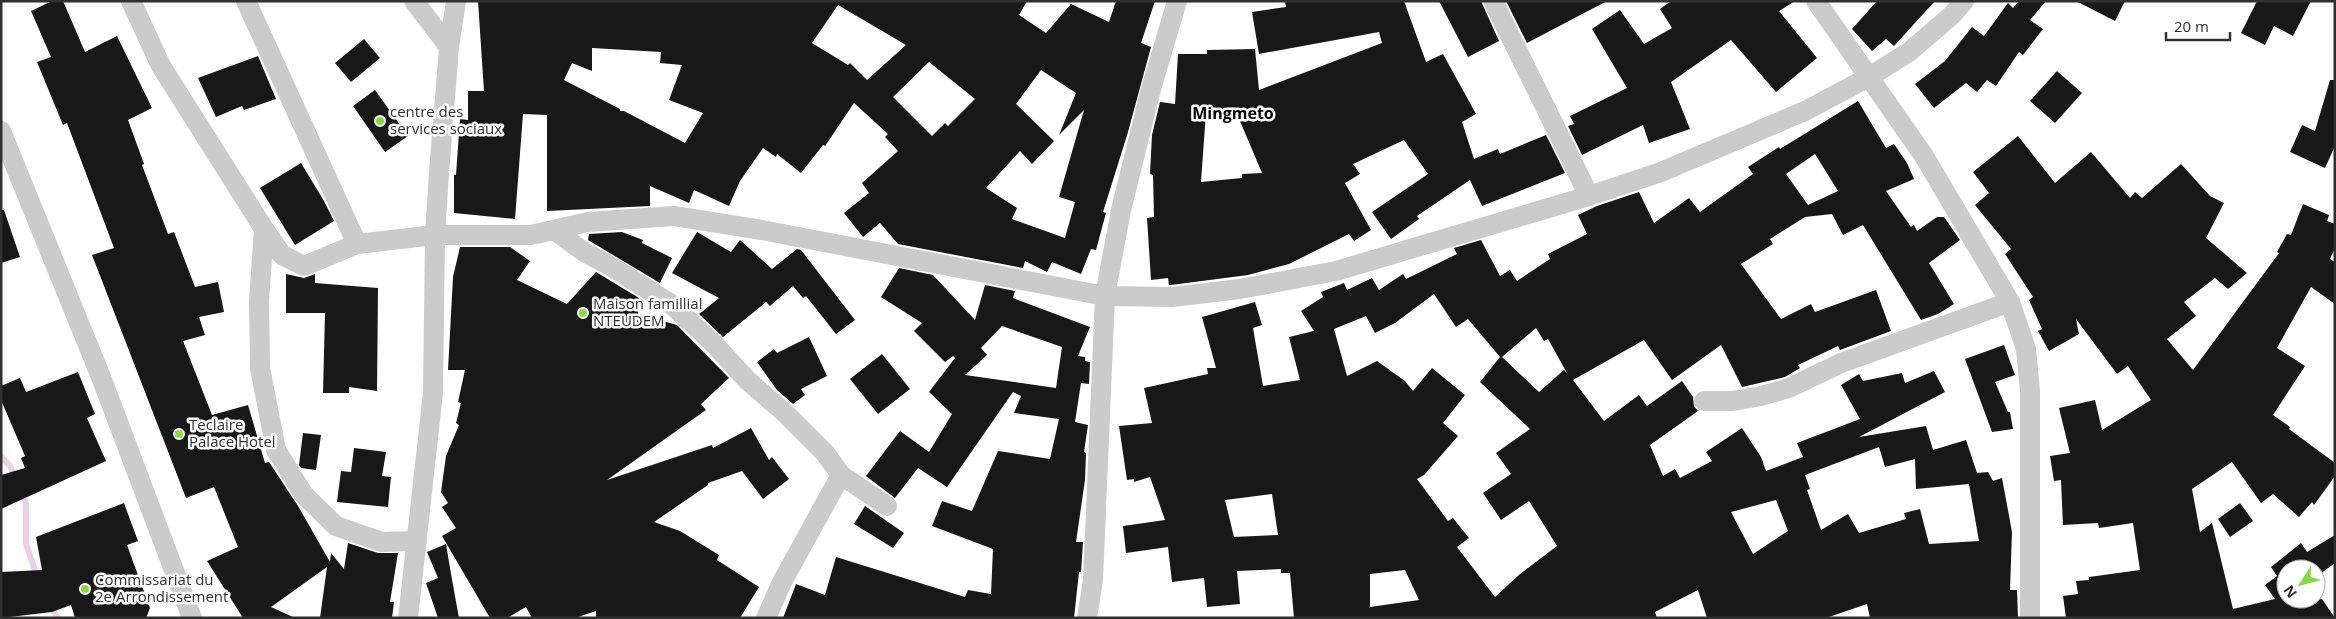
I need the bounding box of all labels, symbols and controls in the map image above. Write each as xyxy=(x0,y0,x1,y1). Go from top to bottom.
scale bar xyxy=(2166,10,2230,42)
text: 20 m xyxy=(2174,16,2209,36)
place label: centre des services sociaux xyxy=(390,101,502,138)
district label: Mingmeto xyxy=(1192,102,1274,124)
marker: centre des services sociaux xyxy=(374,115,386,127)
place label: Maison famillial NTEUDEM xyxy=(593,293,702,330)
marker: Maison famillial NTEUDEM xyxy=(577,307,589,319)
place label: Teclaire Palace Hotel xyxy=(189,414,276,451)
marker: Teclaire Palace Hotel xyxy=(173,428,185,440)
north arrow xyxy=(2276,559,2326,609)
place label: Commissariat du 2e Arrondissement xyxy=(95,569,228,606)
text: N xyxy=(2279,582,2301,602)
marker: Commissariat du 2e Arrondissement xyxy=(79,583,91,595)

